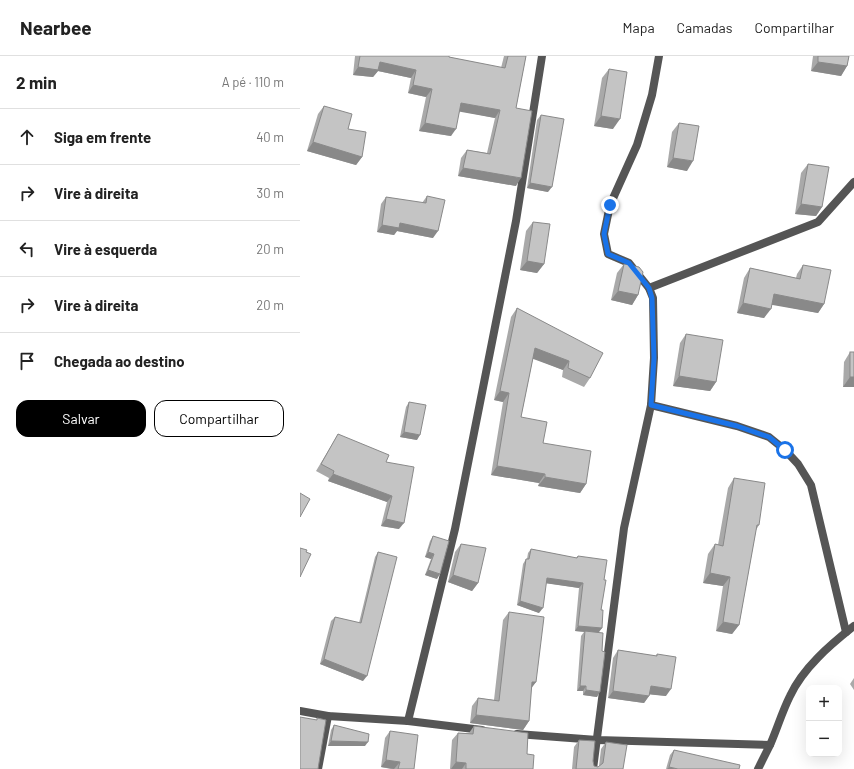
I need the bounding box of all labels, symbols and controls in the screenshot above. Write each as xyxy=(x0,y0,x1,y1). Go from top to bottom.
text: Nearbee xyxy=(20,16,92,39)
text: Mapa xyxy=(623,19,655,36)
text: Camadas xyxy=(677,19,732,36)
text: Compartilhar xyxy=(754,19,834,36)
text: 2 min xyxy=(16,72,57,92)
text: A pé · 110 m xyxy=(222,74,284,90)
icon: ahead xyxy=(16,126,38,148)
text: Siga em frente xyxy=(54,128,151,146)
text: 40 m xyxy=(256,129,284,145)
icon: right xyxy=(16,182,38,204)
text: Vire à direita xyxy=(54,184,138,202)
text: 30 m xyxy=(257,185,284,201)
route end xyxy=(601,196,619,214)
icon: left xyxy=(16,238,38,260)
text: Vire à esquerda xyxy=(54,240,157,258)
text: 20 m xyxy=(256,241,284,257)
icon: right xyxy=(16,294,38,316)
text: Vire à direita xyxy=(54,296,138,314)
text: 20 m xyxy=(256,297,284,313)
icon: arrive xyxy=(16,350,38,372)
text: Chegada ao destino xyxy=(54,352,185,370)
button: Salvar xyxy=(16,400,146,437)
button: Compartilhar xyxy=(154,400,284,437)
route start xyxy=(776,441,794,459)
map controls xyxy=(806,685,842,757)
button: + xyxy=(806,685,842,721)
button: − xyxy=(806,721,842,757)

